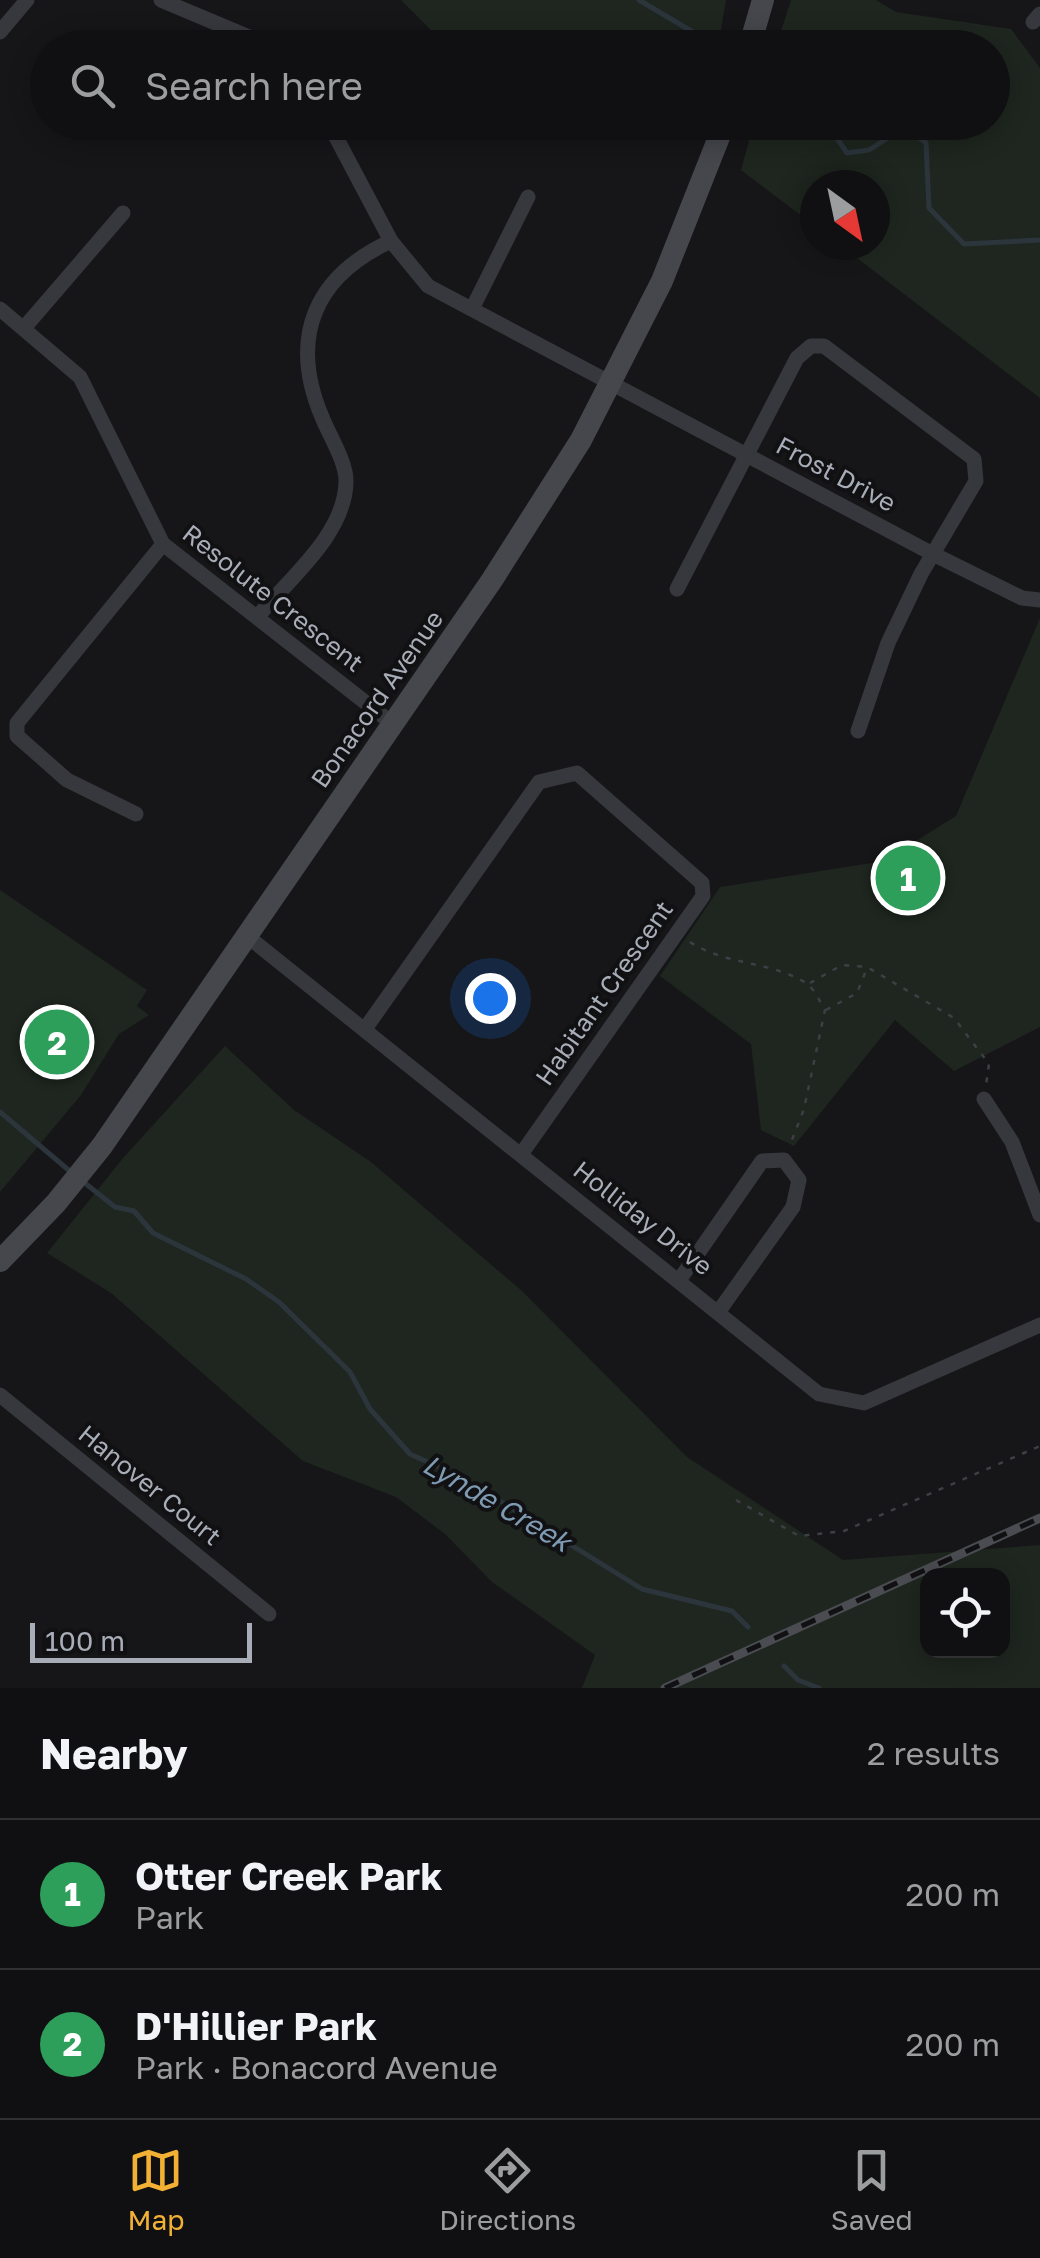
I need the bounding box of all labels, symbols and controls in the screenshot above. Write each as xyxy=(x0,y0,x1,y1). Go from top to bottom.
search box xyxy=(30,30,1010,140)
icon: search xyxy=(65,58,120,113)
text: Search here xyxy=(145,63,363,108)
north arrow xyxy=(800,170,890,260)
street label: Frost Drive xyxy=(771,429,901,518)
street label: Resolute Crescent xyxy=(177,517,370,678)
street label: Bonacord Avenue xyxy=(304,604,449,793)
pin: 1 xyxy=(876,840,940,916)
street label: Habitant Crescent xyxy=(528,894,679,1091)
your location xyxy=(465,973,516,1024)
pin: 2 xyxy=(24,1004,90,1080)
street label: Holliday Drive xyxy=(568,1154,719,1282)
street label: Hanover Court xyxy=(73,1418,228,1552)
water label: Lynde Creek xyxy=(418,1447,580,1560)
map controls xyxy=(920,1568,1010,1658)
button: locate xyxy=(920,1568,1010,1658)
scale bar xyxy=(30,1618,252,1662)
text: 100 m xyxy=(45,1624,125,1657)
text: Nearby xyxy=(40,1728,188,1778)
text: 2 results xyxy=(867,1734,1000,1772)
text: Otter Creek Park xyxy=(135,1853,442,1898)
text: 1 xyxy=(64,1875,81,1913)
text: 200 m xyxy=(905,1875,1000,1913)
text: Park xyxy=(135,1898,204,1936)
text: D'Hillier Park xyxy=(135,2003,377,2048)
text: 2 xyxy=(63,2025,82,2063)
text: 200 m xyxy=(905,2025,1000,2063)
text: Park · Bonacord Avenue xyxy=(135,2048,498,2086)
tab: Map xyxy=(127,2143,185,2236)
tab: Directions xyxy=(439,2143,576,2236)
tab: Saved xyxy=(831,2143,913,2236)

